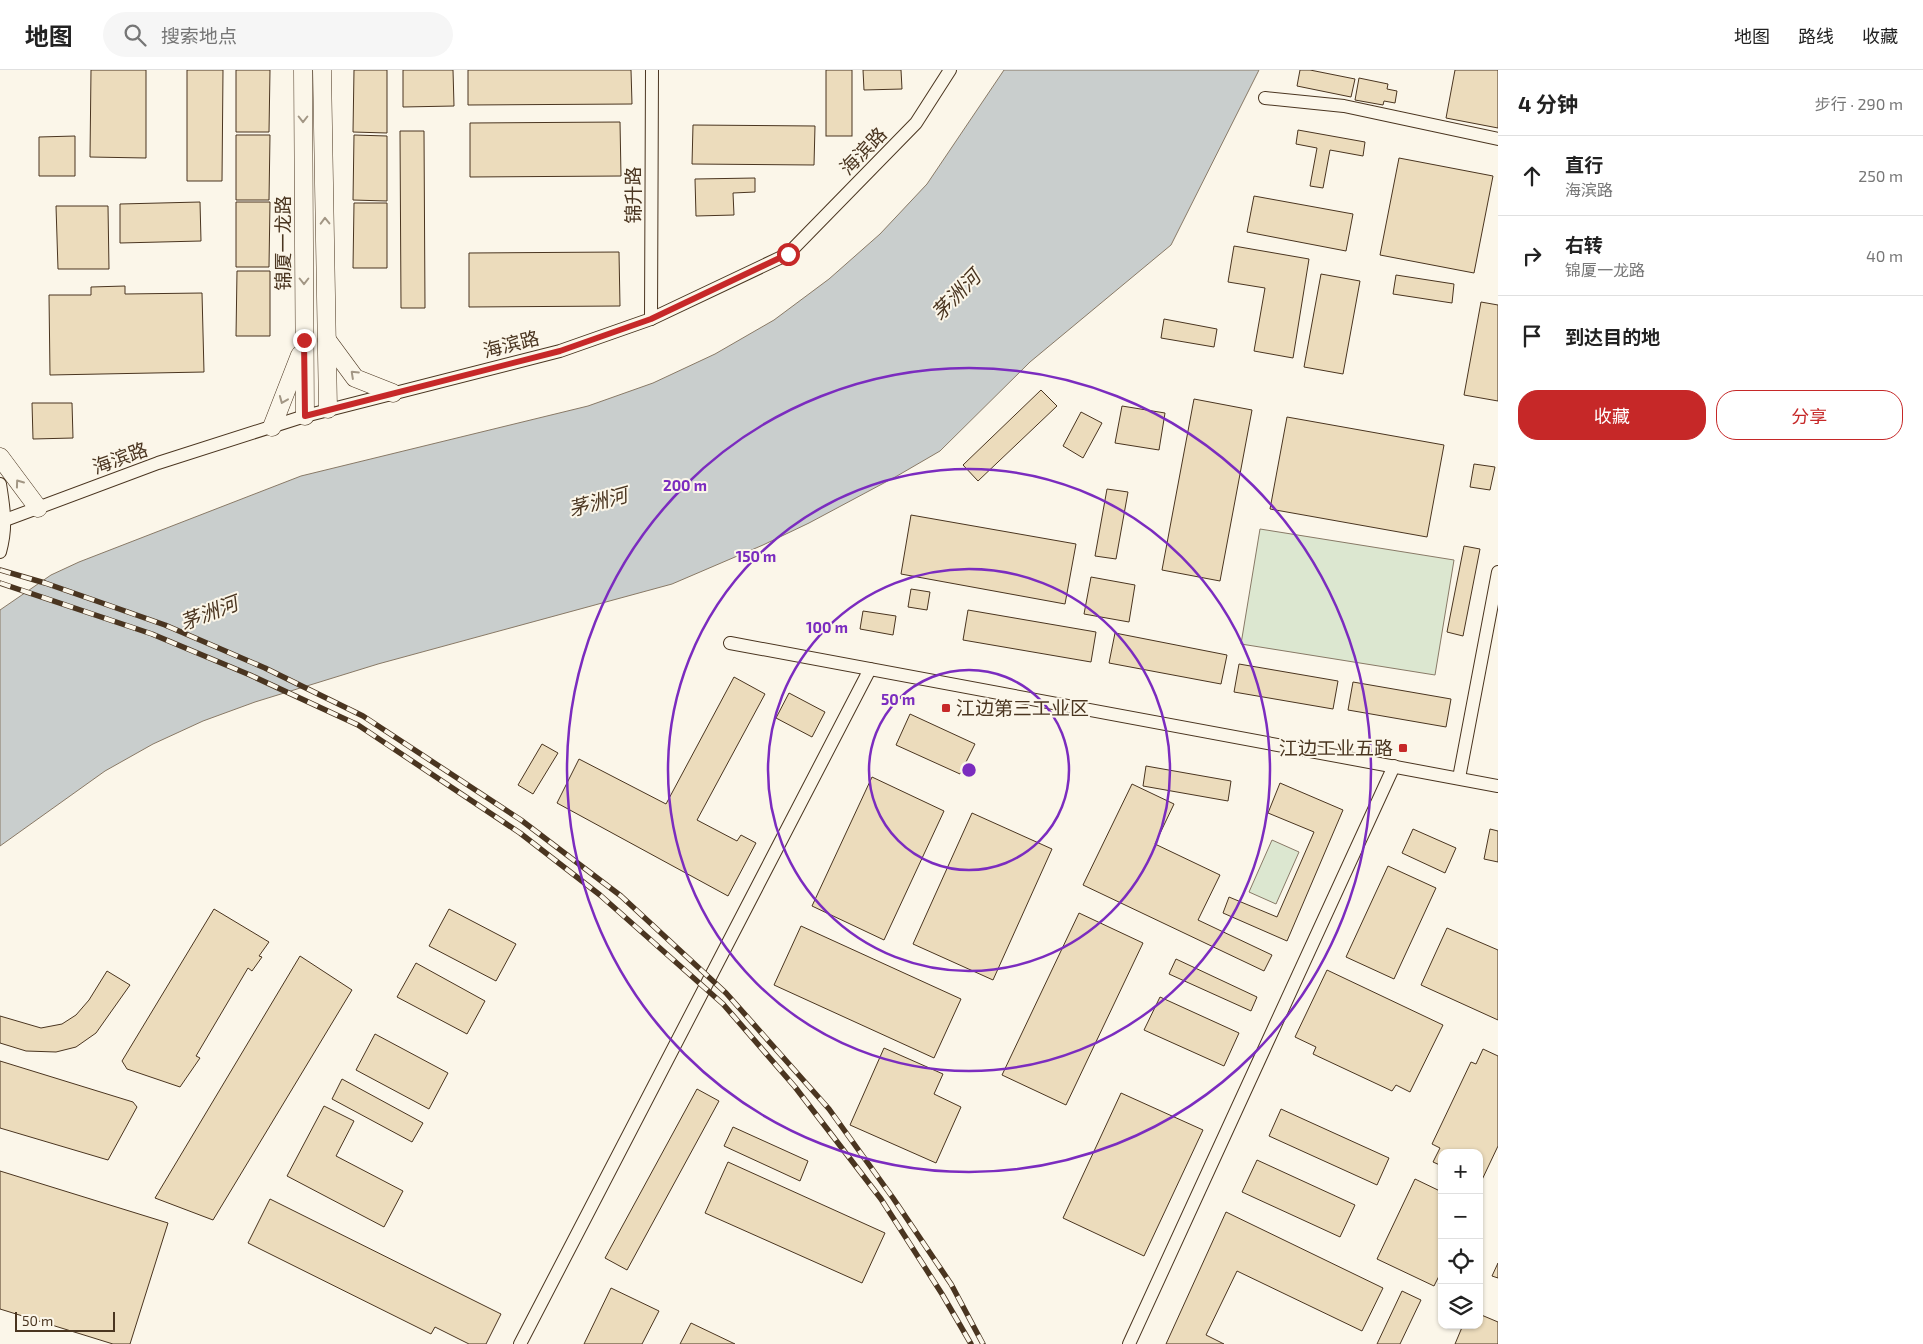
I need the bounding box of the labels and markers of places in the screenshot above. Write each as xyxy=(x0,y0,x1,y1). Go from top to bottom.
place label: 江边第三工业区 xyxy=(956,696,1089,719)
marker: 江边第三工业区 xyxy=(940,702,952,714)
place label: 江边工业五路 xyxy=(1279,736,1393,759)
marker: 江边工业五路 xyxy=(1397,742,1409,754)
centre of rings xyxy=(960,761,978,779)

